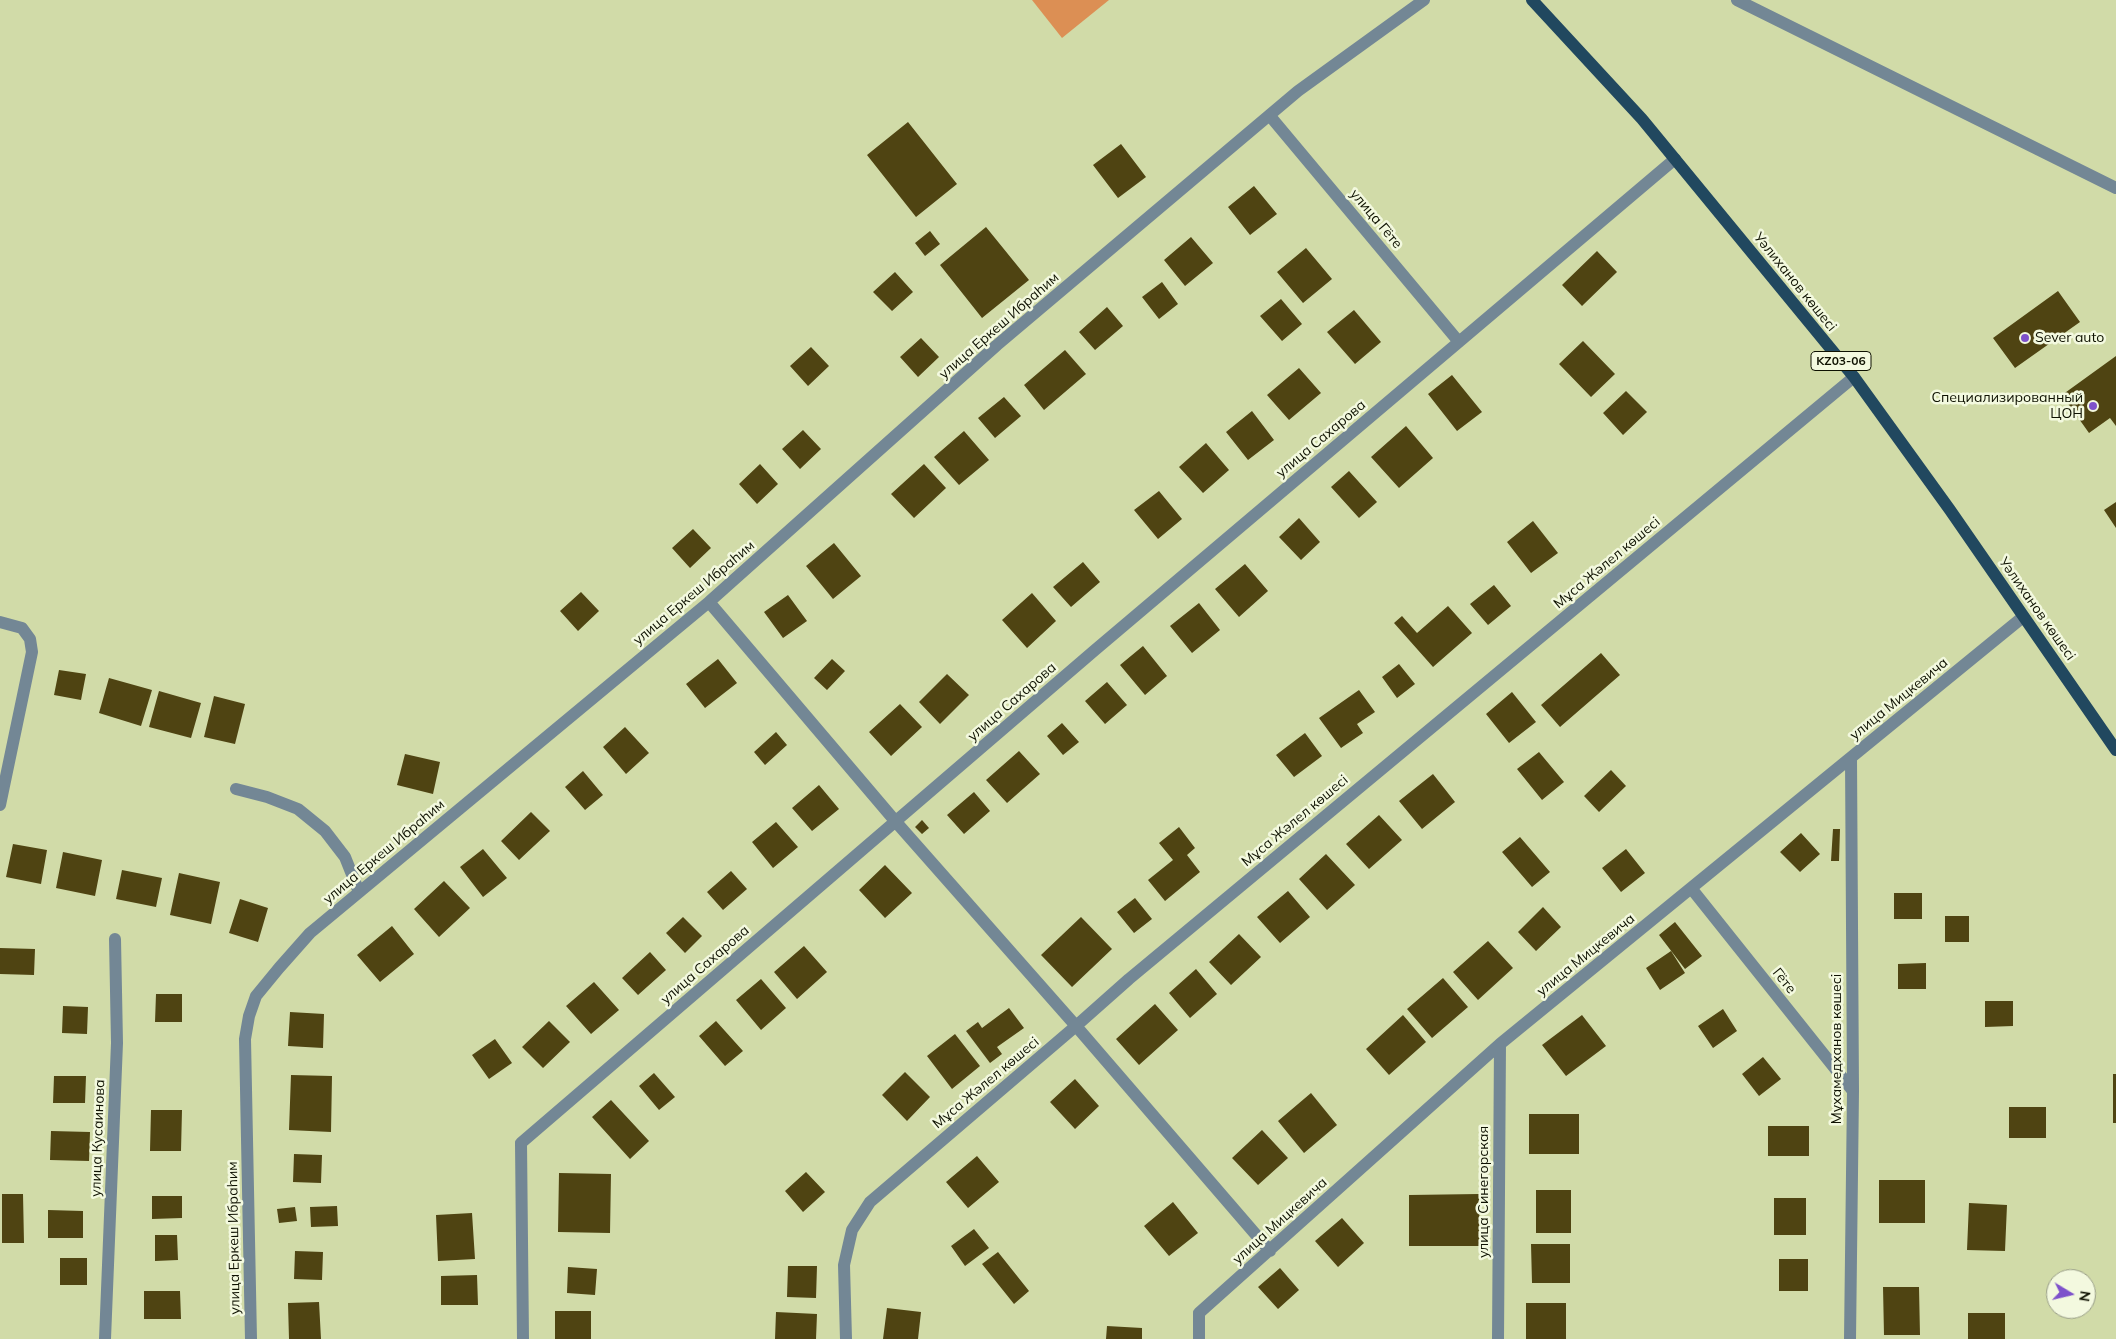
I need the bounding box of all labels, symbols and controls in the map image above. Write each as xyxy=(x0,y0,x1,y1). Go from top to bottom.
street label: улица Гёте xyxy=(1346,186,1406,252)
street label: Уәлиханов көшесі xyxy=(1750,229,1840,335)
street label: улица Еркеш Ибраһим xyxy=(936,269,1062,383)
place label: Sever auto xyxy=(2035,330,2104,346)
marker: Sever auto xyxy=(2019,332,2031,344)
road number: KZ03-06 xyxy=(1811,352,1871,371)
place label: Специализированный ЦОН xyxy=(1931,390,2083,422)
street label: улица Сахарова xyxy=(1273,397,1369,481)
marker: Специализированный ЦОН xyxy=(2087,400,2099,412)
street label: Мұса Жәлел көшесі xyxy=(1550,514,1664,612)
street label: улица Еркеш Ибраһим xyxy=(630,537,758,649)
street label: Уәлиханов көшесі xyxy=(1995,554,2079,664)
street label: улица Мицкевича xyxy=(1847,654,1951,744)
street label: улица Сахарова xyxy=(964,659,1060,745)
street label: Мұса Жәлел көшесі xyxy=(1238,772,1352,870)
street label: улица Еркеш Ибраһим xyxy=(320,796,448,908)
street label: улица Мицкевича xyxy=(1534,910,1638,1000)
street label: улица Сахарова xyxy=(657,922,753,1008)
street label: Гёте xyxy=(1769,965,1799,997)
street label: Мұхамедханов көшесі xyxy=(1829,974,1845,1124)
street label: Мұса Жәлел көшесі xyxy=(929,1034,1043,1132)
street label: улица Кусаинова xyxy=(88,1079,108,1197)
street label: улица Синегорская xyxy=(1476,1126,1492,1258)
street label: улица Еркеш Ибраһим xyxy=(224,1161,244,1315)
street label: улица Мицкевича xyxy=(1229,1174,1331,1268)
north arrow xyxy=(2046,1269,2096,1319)
text: N xyxy=(2075,1290,2095,1303)

